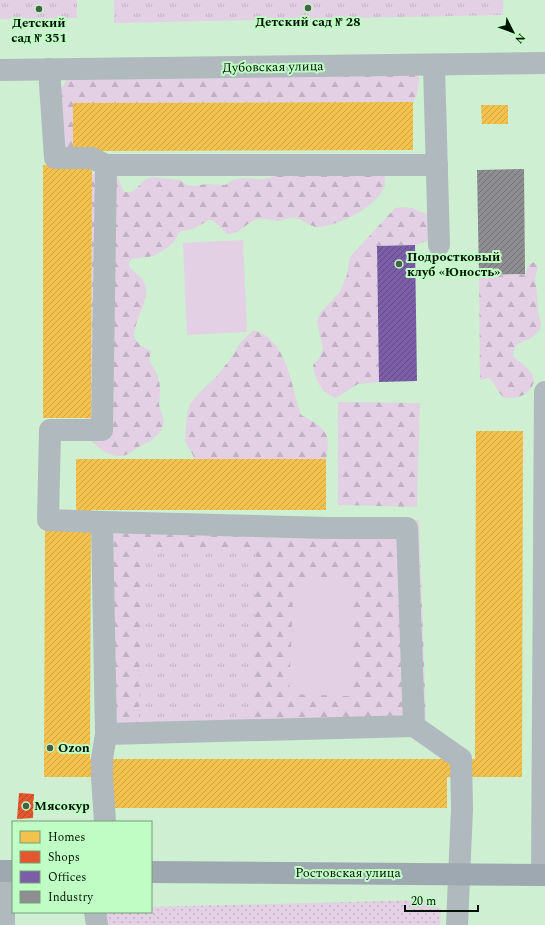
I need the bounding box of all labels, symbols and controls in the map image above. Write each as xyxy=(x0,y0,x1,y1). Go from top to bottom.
marker: Детский сад № 28 xyxy=(303,3,313,13)
marker: Детский сад № 351 xyxy=(34,4,44,14)
place label: Детский сад № 28 xyxy=(256,12,360,32)
north arrow xyxy=(493,12,533,52)
place label: Детский сад № 351 xyxy=(11,13,67,48)
text: N xyxy=(511,29,529,47)
street label: Дубовская улица xyxy=(222,56,324,78)
place label: Подростковый клуб «Юность» xyxy=(407,247,500,282)
marker: Подростковый клуб «Юность» xyxy=(394,259,404,269)
place label: Ozon xyxy=(58,738,90,758)
marker: Ozon xyxy=(45,743,55,753)
place label: Мясокур xyxy=(34,796,90,816)
marker: Мясокур xyxy=(21,801,31,811)
legend xyxy=(12,821,152,913)
text: Homes xyxy=(48,828,86,847)
text: Shops xyxy=(48,848,80,867)
street label: Ростовская улица xyxy=(295,863,402,883)
text: Offices xyxy=(48,868,87,887)
scale bar xyxy=(405,887,478,913)
text: Industry xyxy=(48,888,94,907)
text: 20 m xyxy=(411,892,436,911)

